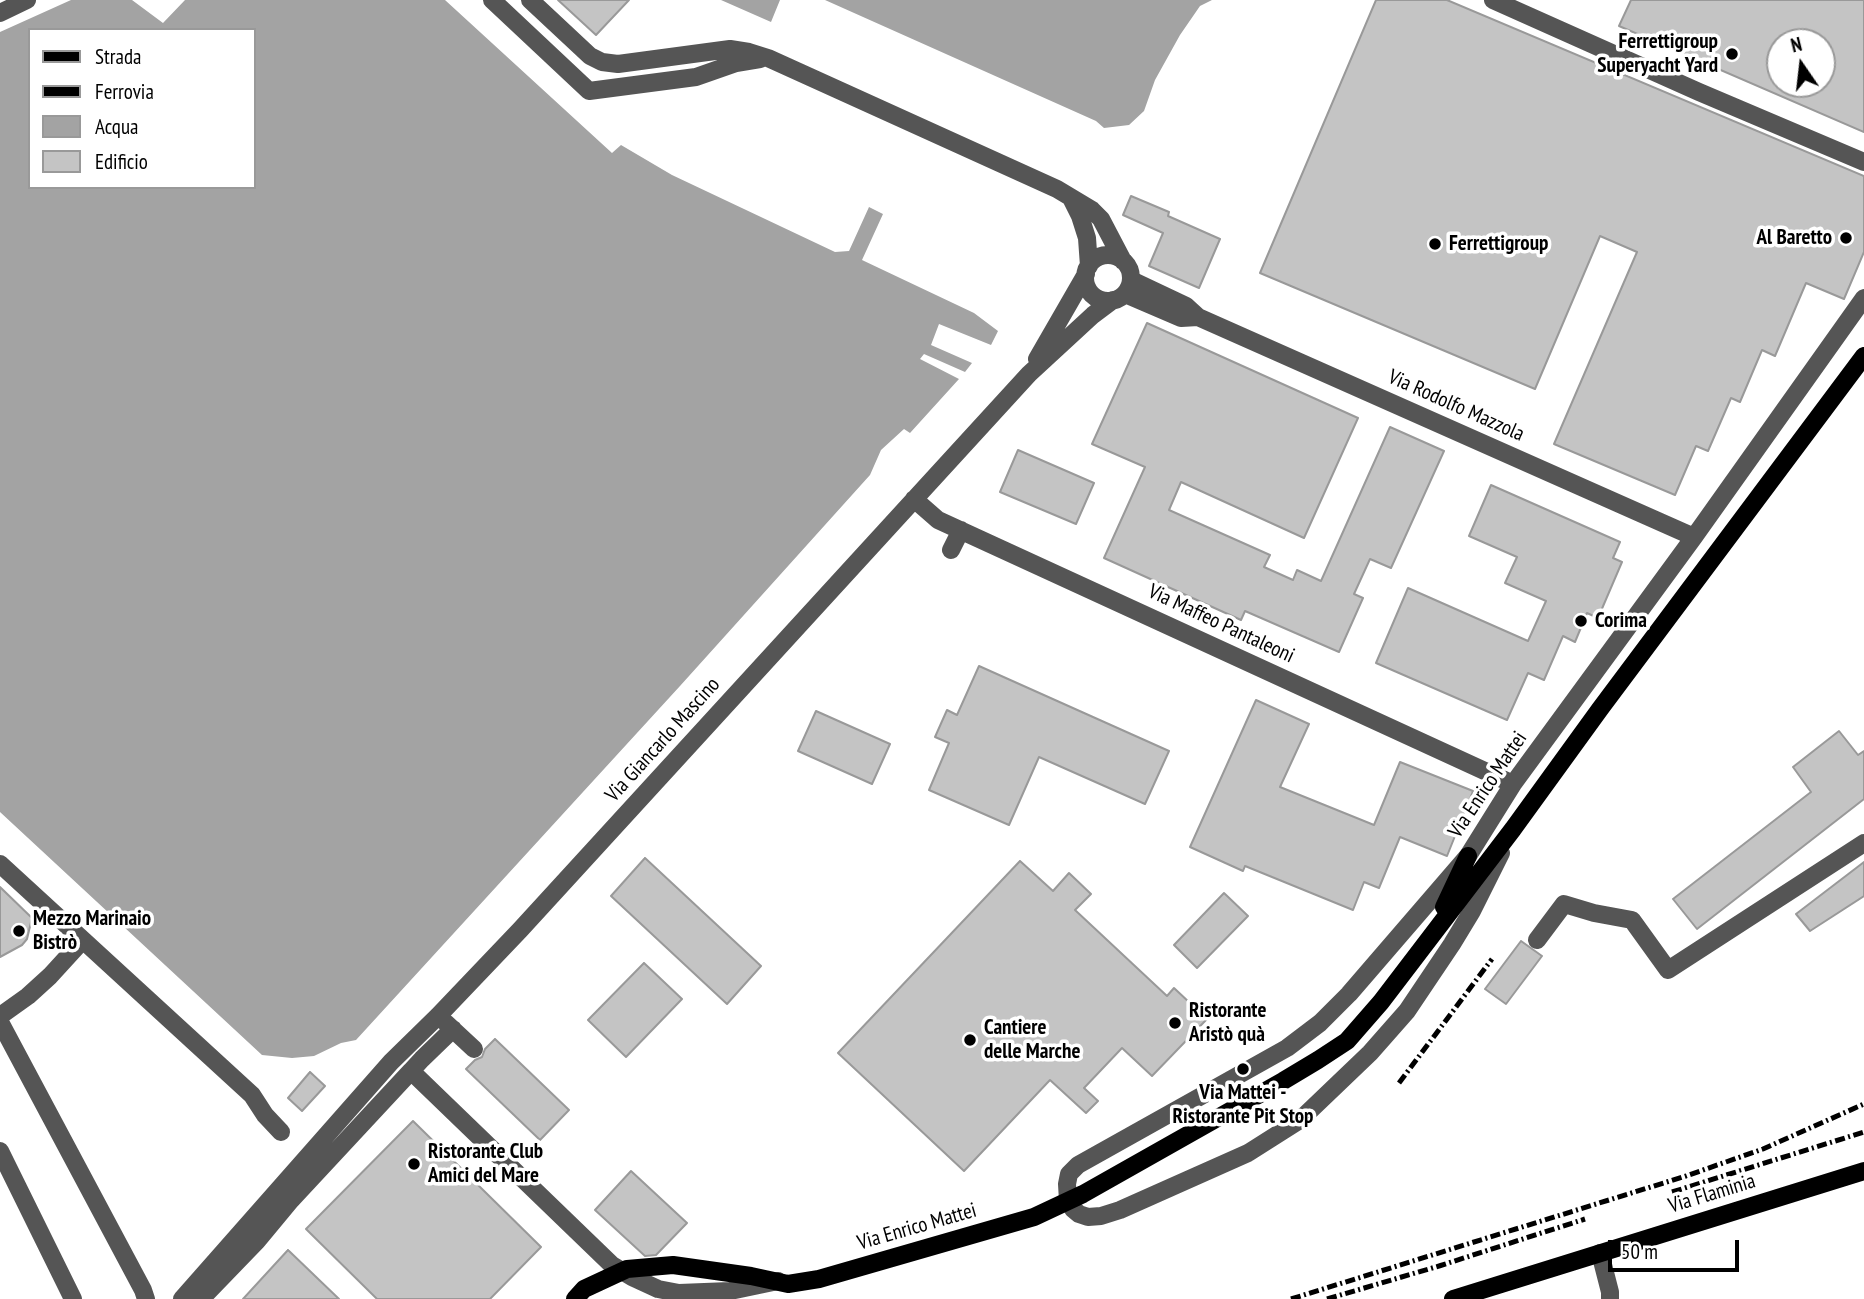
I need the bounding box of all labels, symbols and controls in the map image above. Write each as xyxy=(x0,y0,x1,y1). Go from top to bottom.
legend xyxy=(28,28,256,189)
north arrow xyxy=(1766,28,1836,98)
place label: Ferrettigroup Superyacht Yard xyxy=(1597,29,1718,79)
text: N xyxy=(1789,32,1804,57)
text: Strada xyxy=(95,43,141,70)
marker: Ferrettigroup Superyacht Yard xyxy=(1724,46,1740,62)
text: Ferrovia xyxy=(95,78,154,105)
text: Acqua xyxy=(95,113,138,140)
text: Edificio xyxy=(95,148,148,175)
place label: Al Baretto xyxy=(1757,225,1832,251)
marker: Al Baretto xyxy=(1838,230,1854,246)
place label: Ferrettigroup xyxy=(1449,231,1548,257)
marker: Ferrettigroup xyxy=(1427,236,1443,252)
street label: Via Rodolfo Mazzola xyxy=(1384,365,1528,447)
street label: Via Maffeo Pantaleoni xyxy=(1144,579,1298,669)
place label: Corima xyxy=(1595,608,1647,634)
marker: Corima xyxy=(1573,613,1589,629)
street label: Via Giancarlo Mascino xyxy=(600,673,726,807)
street label: Via Enrico Mattei xyxy=(1443,727,1533,843)
place label: Mezzo Marinaio Bistrò xyxy=(33,906,151,956)
marker: Mezzo Marinaio Bistrò xyxy=(11,923,27,939)
place label: Ristorante Aristò quà xyxy=(1189,998,1266,1048)
place label: Cantiere delle Marche xyxy=(984,1015,1080,1065)
marker: Ristorante Aristò quà xyxy=(1167,1015,1183,1031)
marker: Cantiere delle Marche xyxy=(962,1032,978,1048)
marker: Via Mattei - Ristorante Pit Stop xyxy=(1235,1061,1251,1077)
place label: Via Mattei - Ristorante Pit Stop xyxy=(1173,1080,1313,1130)
place label: Ristorante Club Amici del Mare xyxy=(428,1139,543,1189)
marker: Ristorante Club Amici del Mare xyxy=(406,1156,422,1172)
street label: Via Flaminia xyxy=(1666,1169,1758,1219)
street label: Via Enrico Mattei xyxy=(855,1198,979,1256)
scale bar xyxy=(1612,1226,1743,1270)
text: 50 m xyxy=(1621,1238,1658,1265)

